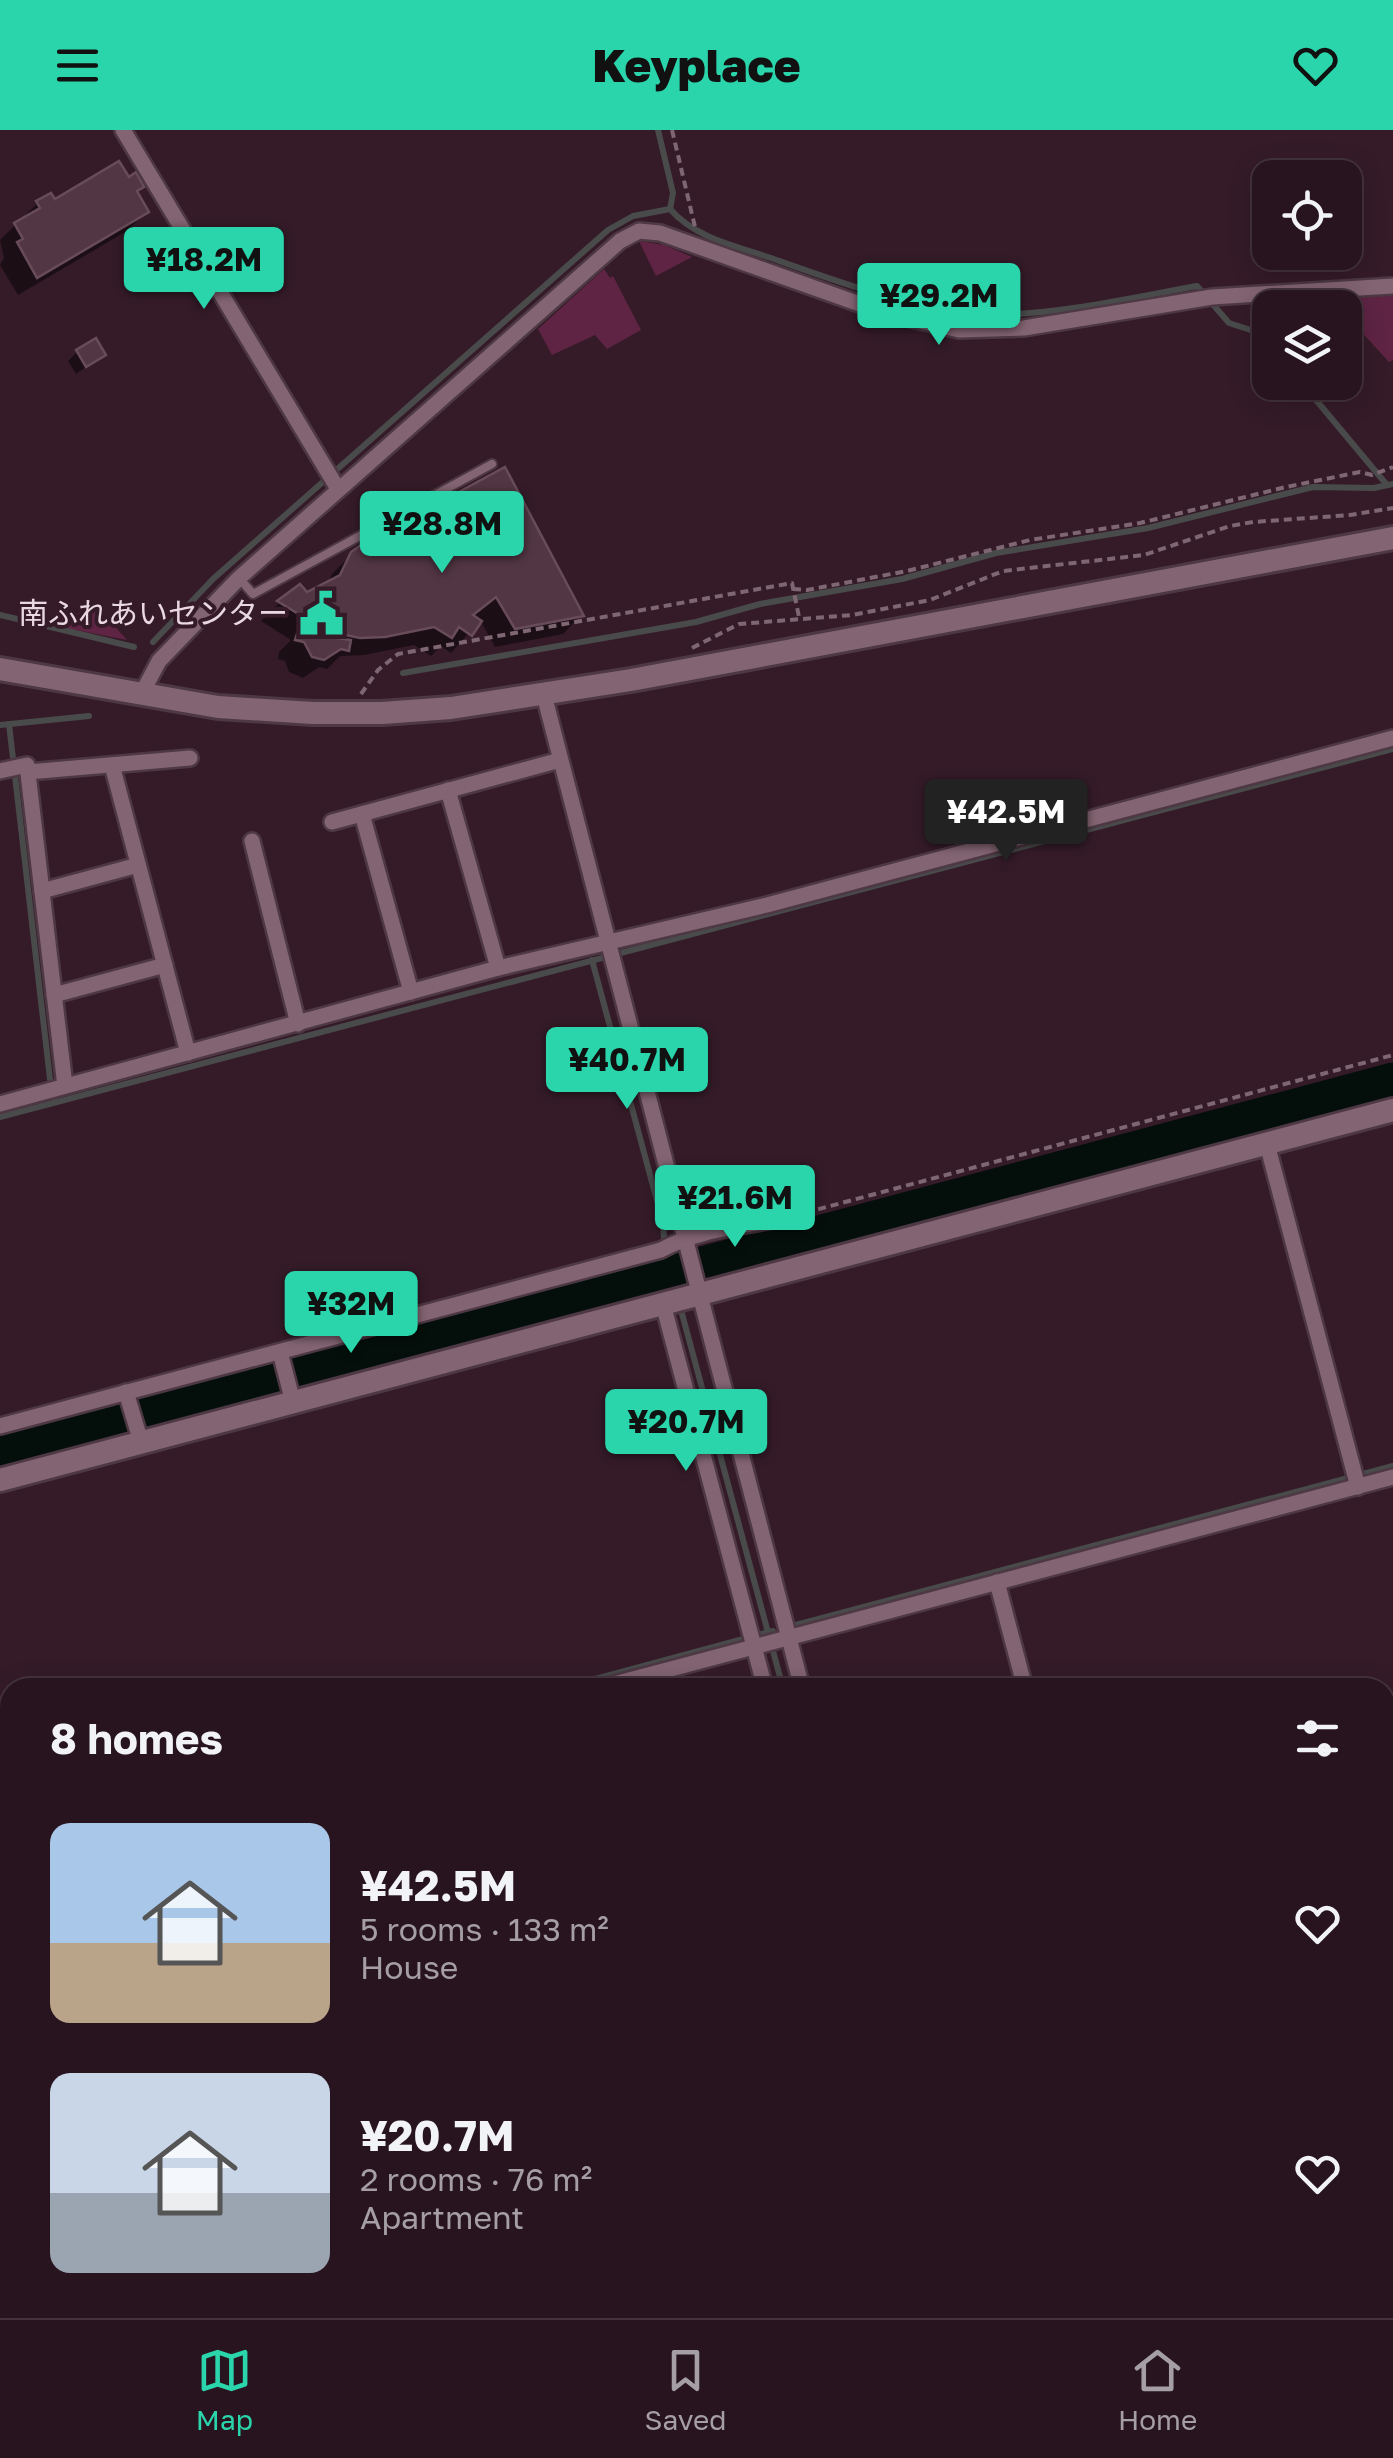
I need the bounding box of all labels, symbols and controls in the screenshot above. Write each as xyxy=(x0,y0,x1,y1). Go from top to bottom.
icon: menu xyxy=(50,38,105,93)
text: Keyplace xyxy=(593,38,800,92)
icon: heart xyxy=(1288,38,1343,93)
map controls xyxy=(1252,160,1362,400)
button: locate xyxy=(1252,160,1362,270)
pin: ¥18.2M xyxy=(123,227,285,312)
text: ¥18.2M xyxy=(146,240,262,278)
pin: ¥29.2M xyxy=(858,263,1020,348)
text: ¥29.2M xyxy=(879,276,999,314)
button: layers xyxy=(1252,290,1362,400)
pin: ¥28.8M xyxy=(361,491,523,576)
text: ¥28.8M xyxy=(382,504,502,542)
public building icon: 南ふれあいセンター xyxy=(297,589,345,637)
place label: 南ふれあいセンター xyxy=(18,595,288,631)
pin: ¥42.5M xyxy=(925,779,1087,864)
text: ¥42.5M xyxy=(947,792,1065,830)
pin: ¥40.7M xyxy=(546,1027,708,1112)
text: ¥40.7M xyxy=(568,1040,686,1078)
pin: ¥21.6M xyxy=(654,1165,816,1250)
text: ¥21.6M xyxy=(677,1178,793,1216)
pin: ¥32M xyxy=(292,1271,410,1356)
text: ¥32M xyxy=(307,1284,395,1322)
pin: ¥20.7M xyxy=(605,1389,767,1474)
text: ¥20.7M xyxy=(627,1402,745,1440)
icon: filters xyxy=(1290,1711,1345,1766)
text: 8 homes xyxy=(50,1713,223,1763)
text: ¥42.5M xyxy=(360,1860,516,1910)
icon: home xyxy=(130,1863,250,1983)
icon: heart xyxy=(1290,1896,1345,1951)
text: 5 rooms · 133 m² xyxy=(360,1910,609,1948)
text: House xyxy=(360,1948,458,1986)
text: ¥20.7M xyxy=(360,2110,514,2160)
icon: home xyxy=(130,2113,250,2233)
icon: heart xyxy=(1290,2146,1345,2201)
text: 2 rooms · 76 m² xyxy=(360,2160,592,2198)
text: Apartment xyxy=(360,2198,524,2236)
tab: Map xyxy=(196,2343,253,2436)
tab: Saved xyxy=(645,2343,726,2436)
tab: Home xyxy=(1118,2343,1197,2436)

